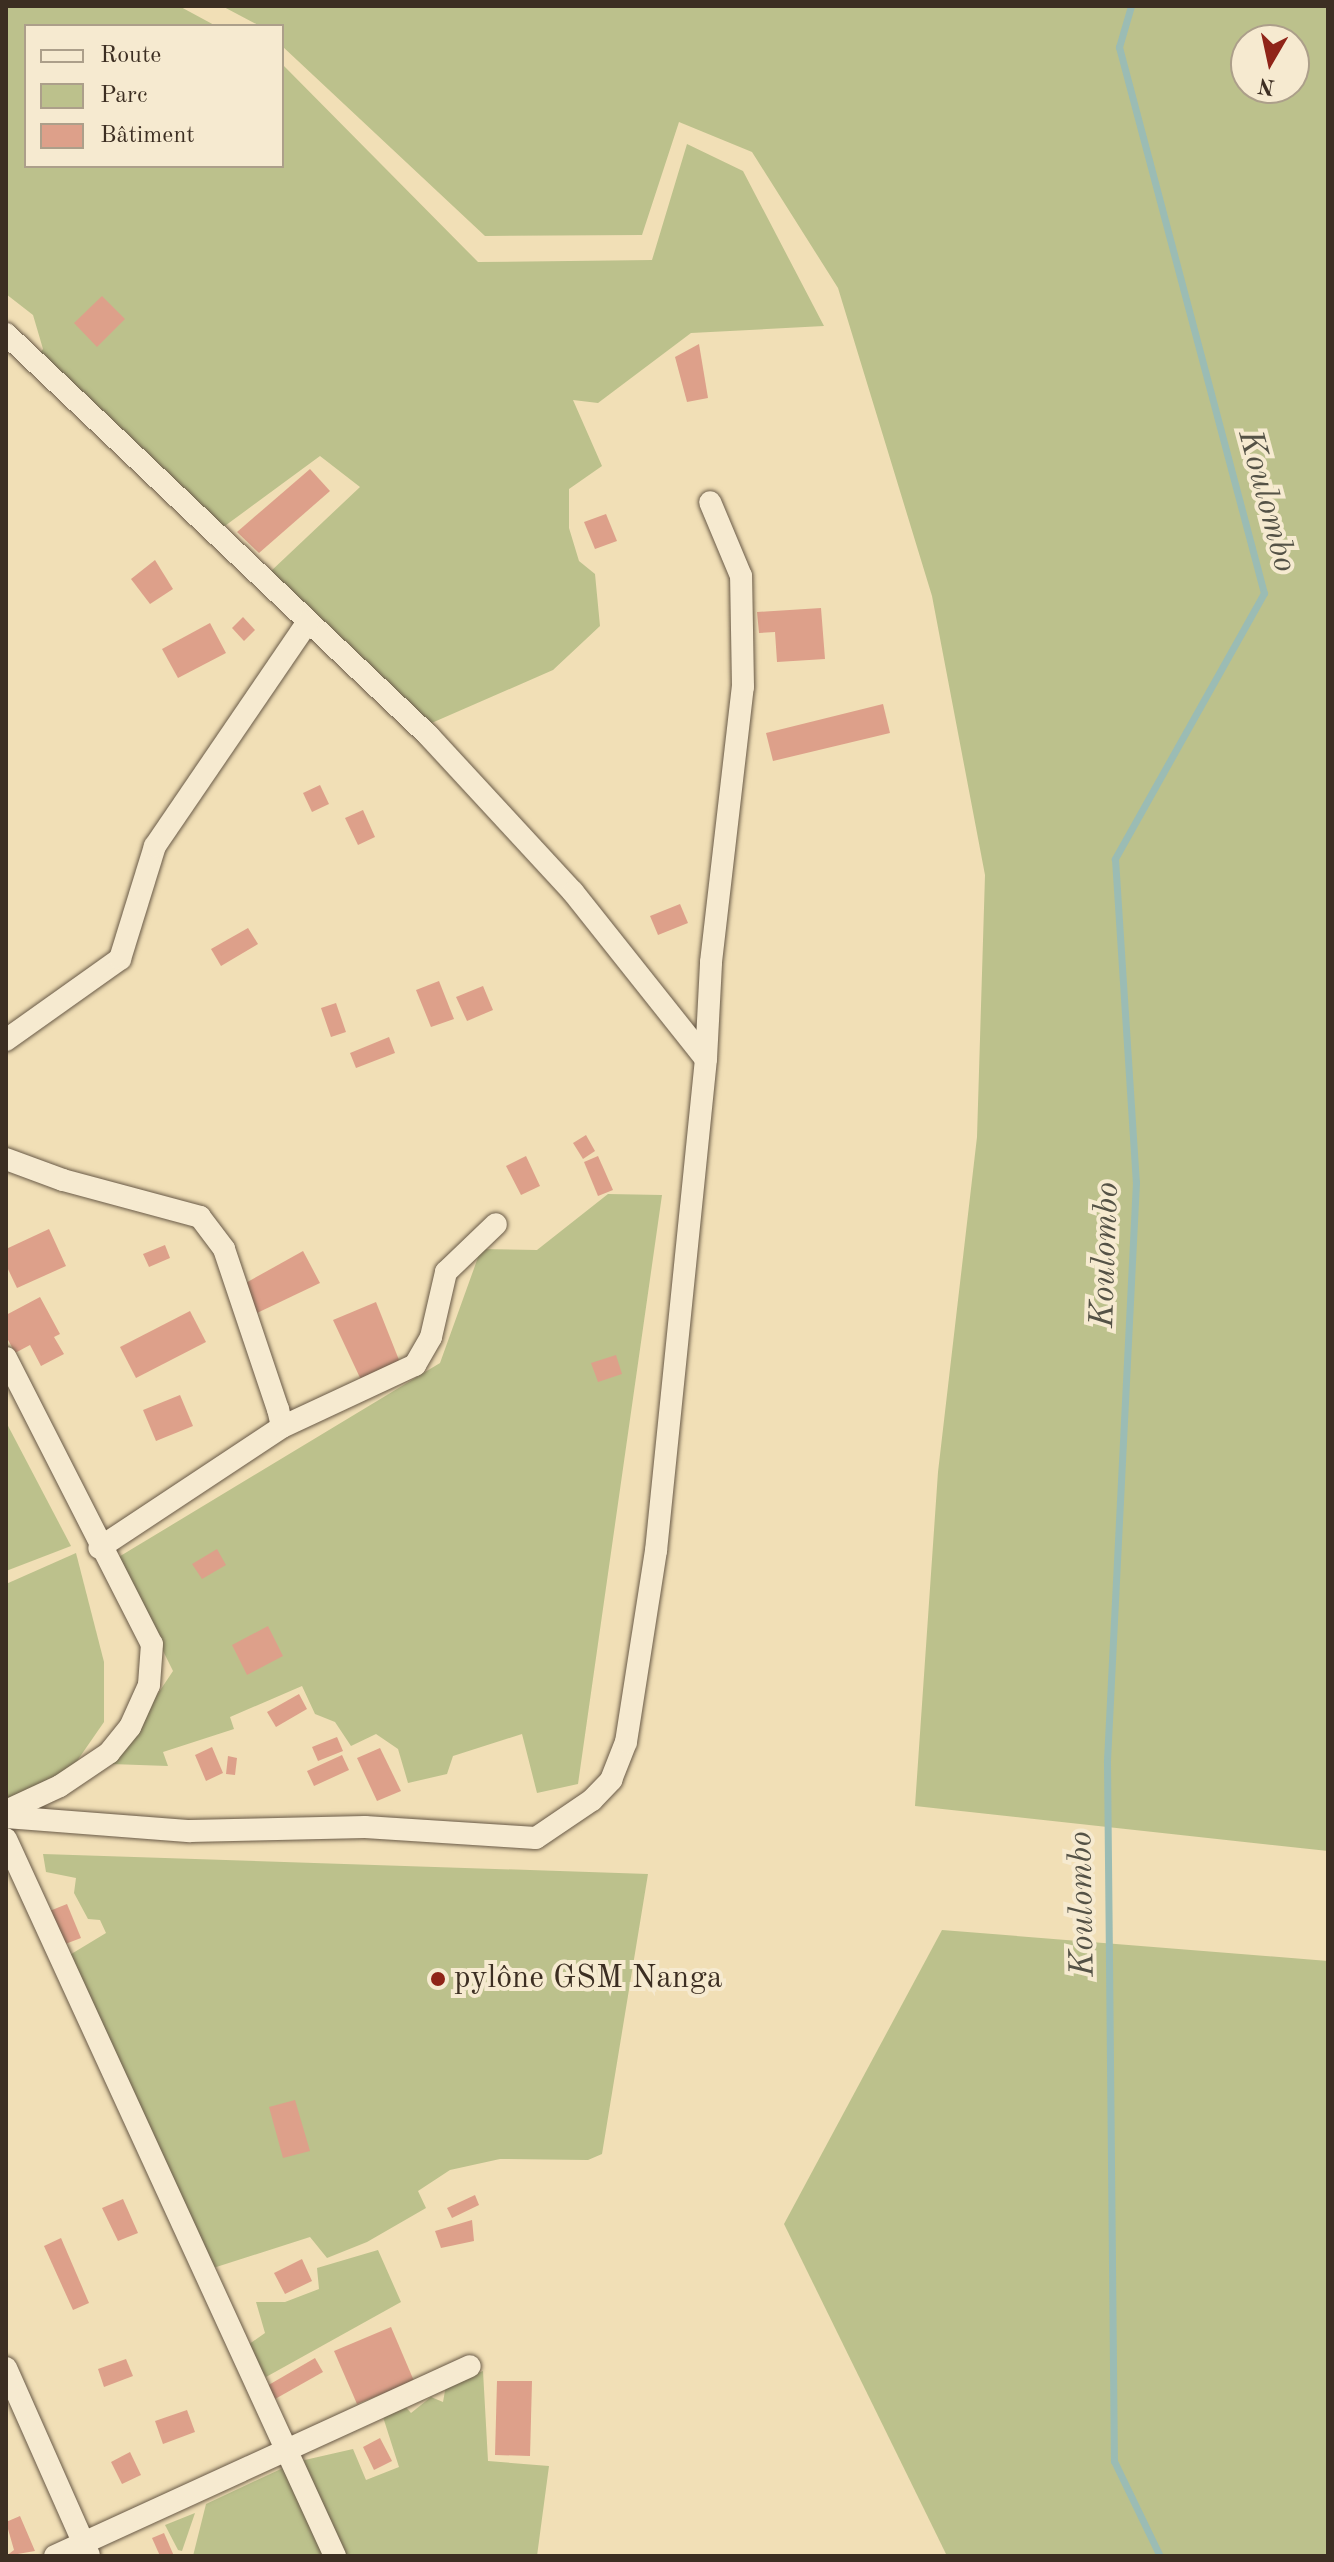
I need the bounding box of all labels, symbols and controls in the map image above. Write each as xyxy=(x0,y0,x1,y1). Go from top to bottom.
legend xyxy=(24,24,284,168)
north arrow xyxy=(1230,24,1310,104)
text: Route xyxy=(100,44,161,68)
text: N xyxy=(1257,74,1277,98)
text: Parc xyxy=(100,84,147,108)
text: Bâtiment xyxy=(100,124,195,148)
water label: Koulombo xyxy=(1227,425,1305,577)
water label: Koulombo xyxy=(1083,1181,1129,1329)
water label: Koulombo xyxy=(1061,1831,1105,1977)
place label: pylône GSM Nanga xyxy=(454,1960,722,1998)
marker: pylône GSM Nanga xyxy=(429,1970,447,1988)

